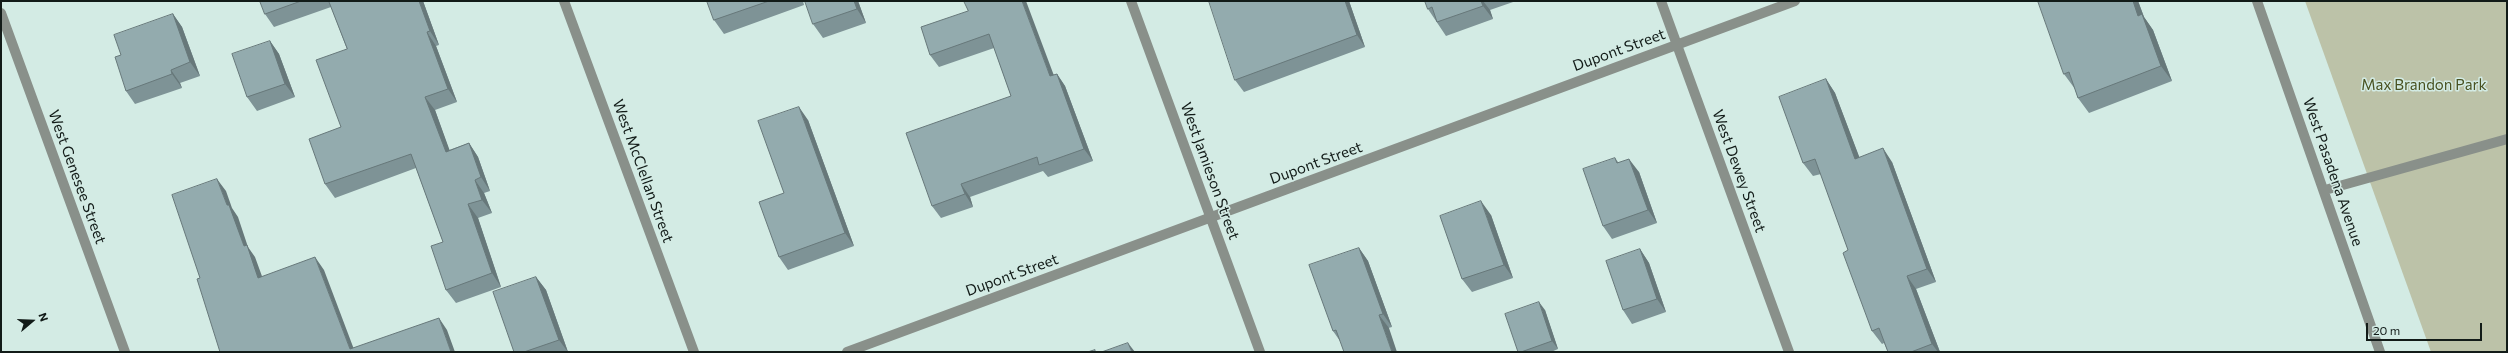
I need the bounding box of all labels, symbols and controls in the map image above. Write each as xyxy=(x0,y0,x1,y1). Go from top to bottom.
street label: Dupont Street xyxy=(1570,25,1668,75)
park label: Max Brandon Park xyxy=(2361,76,2487,94)
street label: West Pasadena Avenue xyxy=(2299,95,2367,249)
street label: West McClellan Street xyxy=(609,97,677,245)
street label: West Jamieson Street xyxy=(1177,100,1243,242)
street label: West Dewey Street xyxy=(1708,107,1770,235)
street label: West Genesee Street xyxy=(44,108,110,246)
street label: Dupont Street xyxy=(1267,138,1365,188)
street label: Dupont Street xyxy=(963,250,1061,300)
north arrow xyxy=(12,301,52,341)
text: N xyxy=(36,311,51,323)
scale bar xyxy=(2368,315,2484,341)
text: 20 m xyxy=(2373,323,2400,337)

